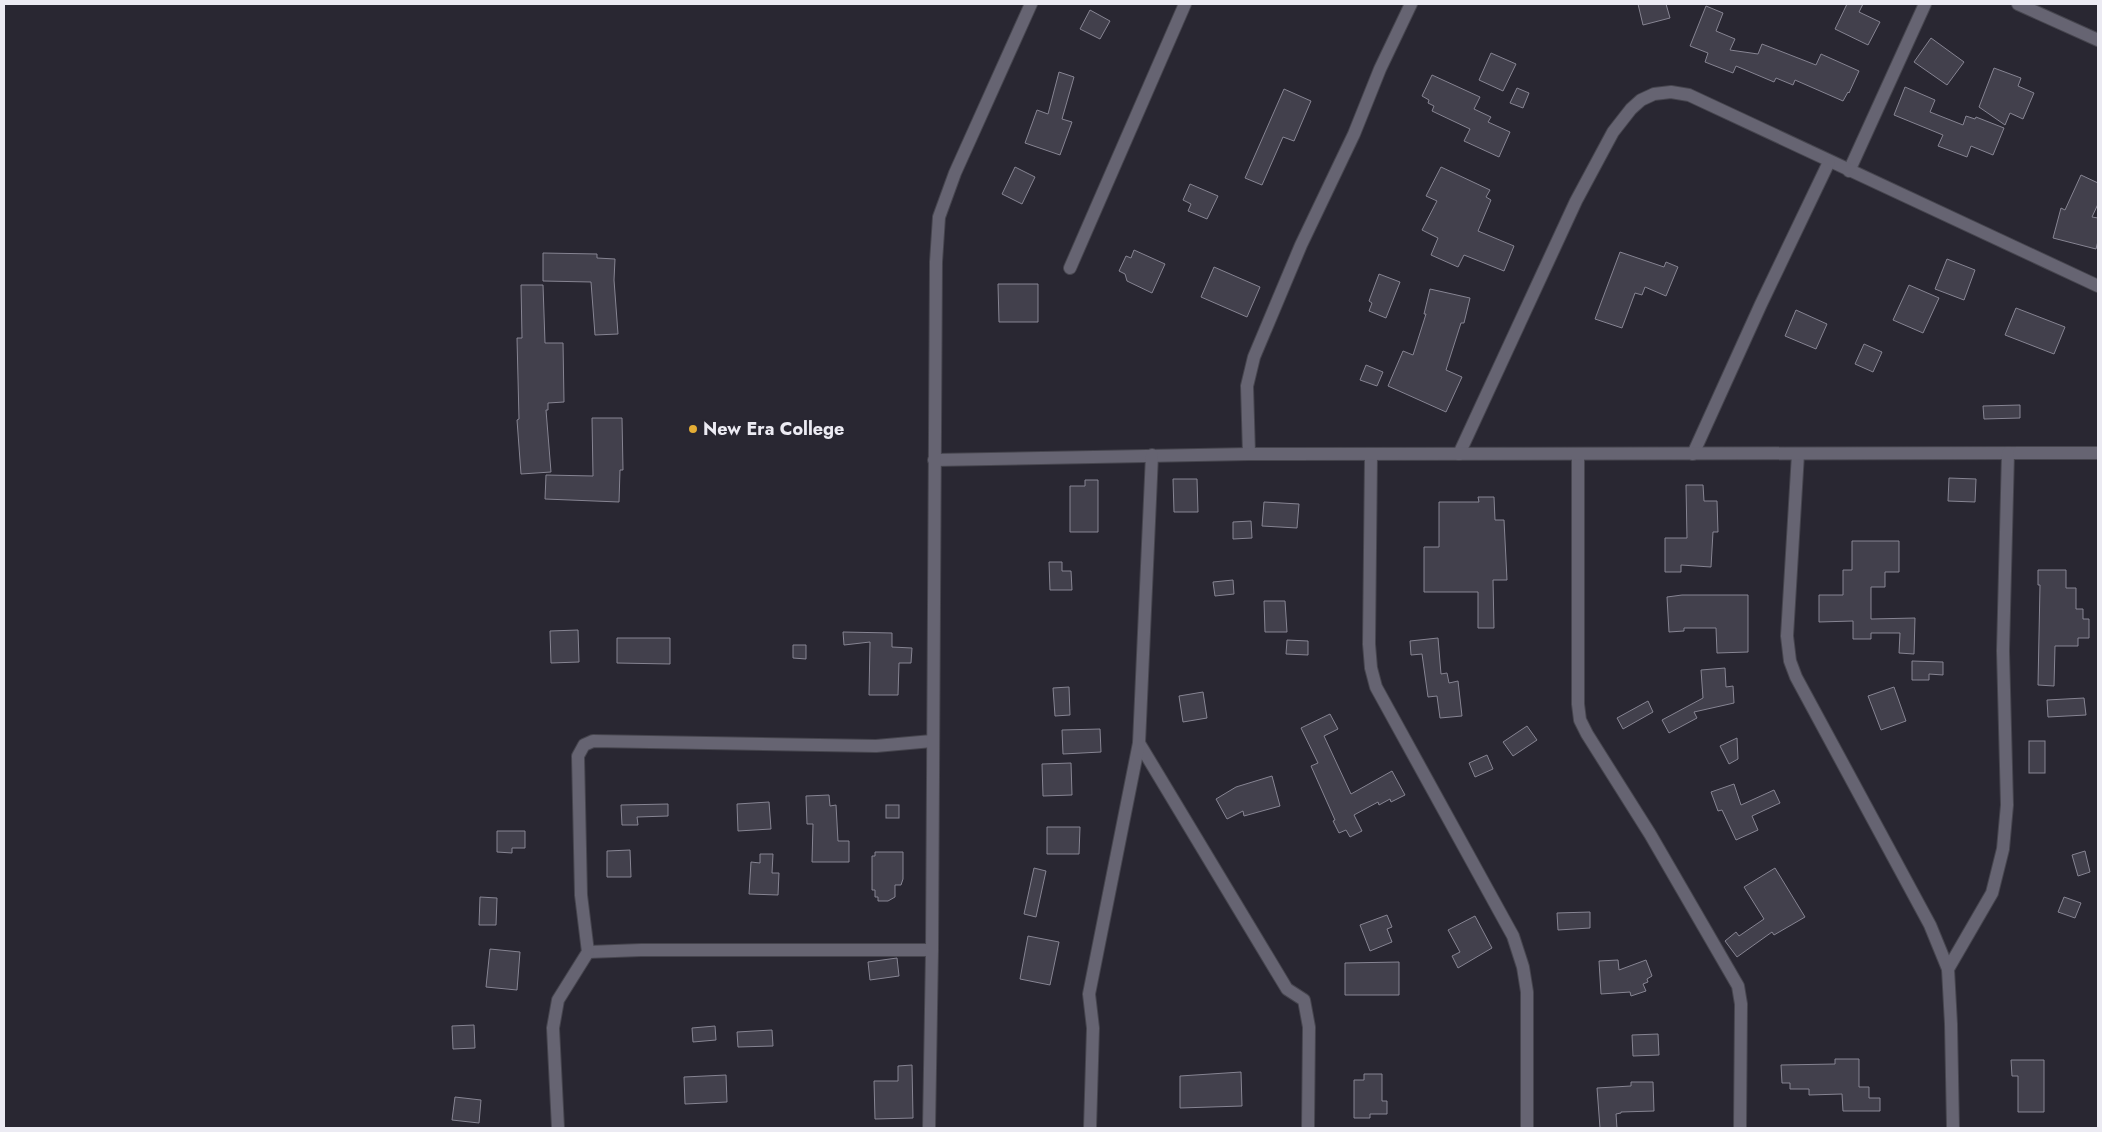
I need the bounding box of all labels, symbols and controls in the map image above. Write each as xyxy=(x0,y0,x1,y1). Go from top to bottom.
place label: New Era College xyxy=(703,416,844,442)
marker: New Era College xyxy=(687,423,699,435)

